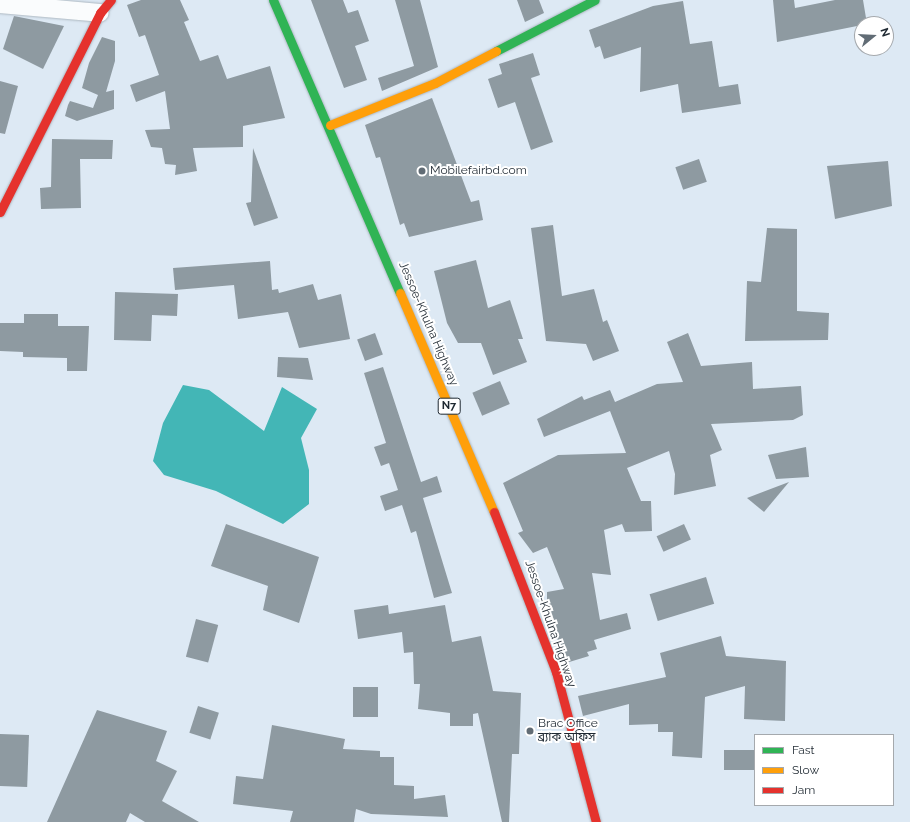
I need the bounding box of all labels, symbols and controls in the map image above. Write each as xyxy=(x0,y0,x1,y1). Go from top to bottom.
north arrow xyxy=(854,16,894,56)
text: N xyxy=(877,26,892,38)
place label: Mobilefairbd.com xyxy=(430,164,527,178)
marker: Mobilefairbd.com xyxy=(417,166,427,176)
street label: Jessoe-Khulna Highway xyxy=(395,260,461,388)
road number: N7 xyxy=(437,397,461,415)
street label: Jessoe-Khulna Highway xyxy=(521,559,579,689)
place label: Brac Office ব্র্যাক অফিস xyxy=(538,717,598,745)
marker: Brac Office ব্র্যাক অফিস xyxy=(525,726,535,736)
legend xyxy=(754,734,894,806)
text: Fast xyxy=(792,743,815,757)
text: Slow xyxy=(792,763,819,777)
text: Jam xyxy=(792,783,815,797)

